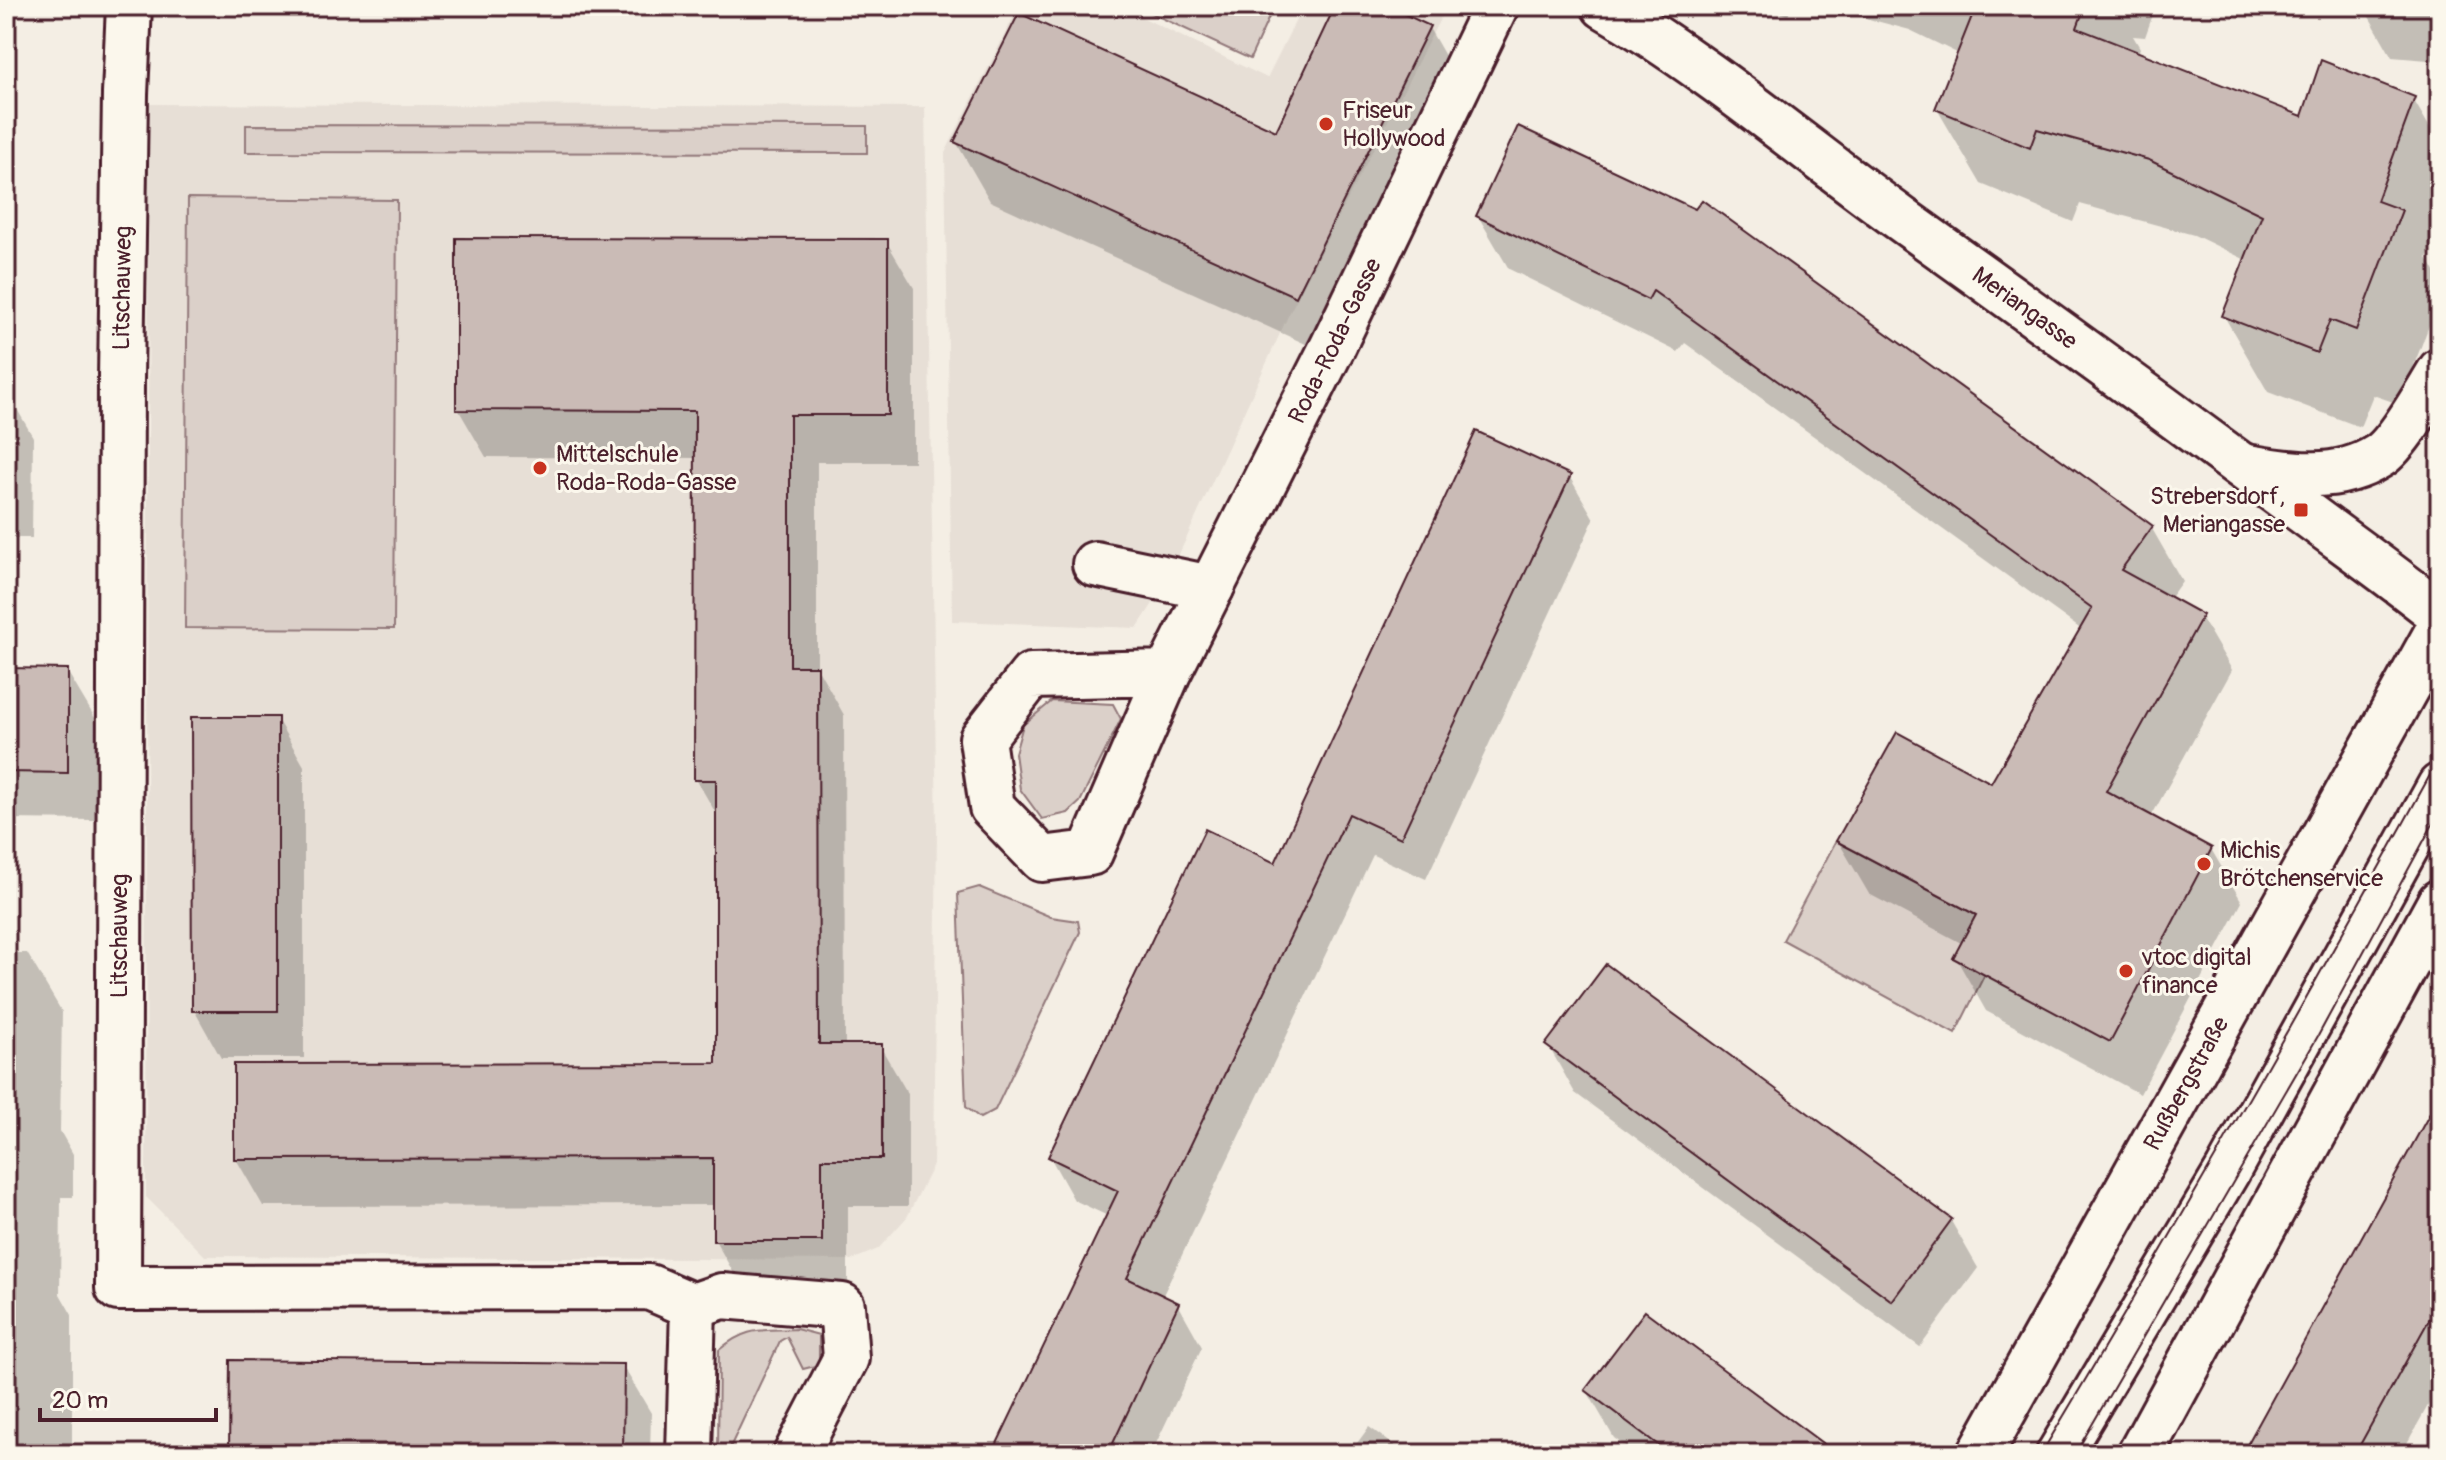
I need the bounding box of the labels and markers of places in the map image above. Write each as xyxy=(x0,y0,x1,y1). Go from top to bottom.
place label: Friseur Hollywood xyxy=(1342,96,1446,153)
marker: Friseur Hollywood xyxy=(1317,115,1335,133)
place label: Mittelschule Roda-Roda-Gasse xyxy=(556,440,736,497)
marker: Mittelschule Roda-Roda-Gasse xyxy=(531,459,549,477)
place label: Strebersdorf, Meriangasse xyxy=(2150,482,2285,539)
marker: Strebersdorf, Meriangasse xyxy=(2292,501,2310,519)
place label: Michis Brötchenservice xyxy=(2220,836,2383,893)
marker: Michis Brötchenservice xyxy=(2195,855,2213,873)
place label: vtoc digital finance xyxy=(2141,943,2252,1000)
marker: vtoc digital finance xyxy=(2117,962,2135,980)

